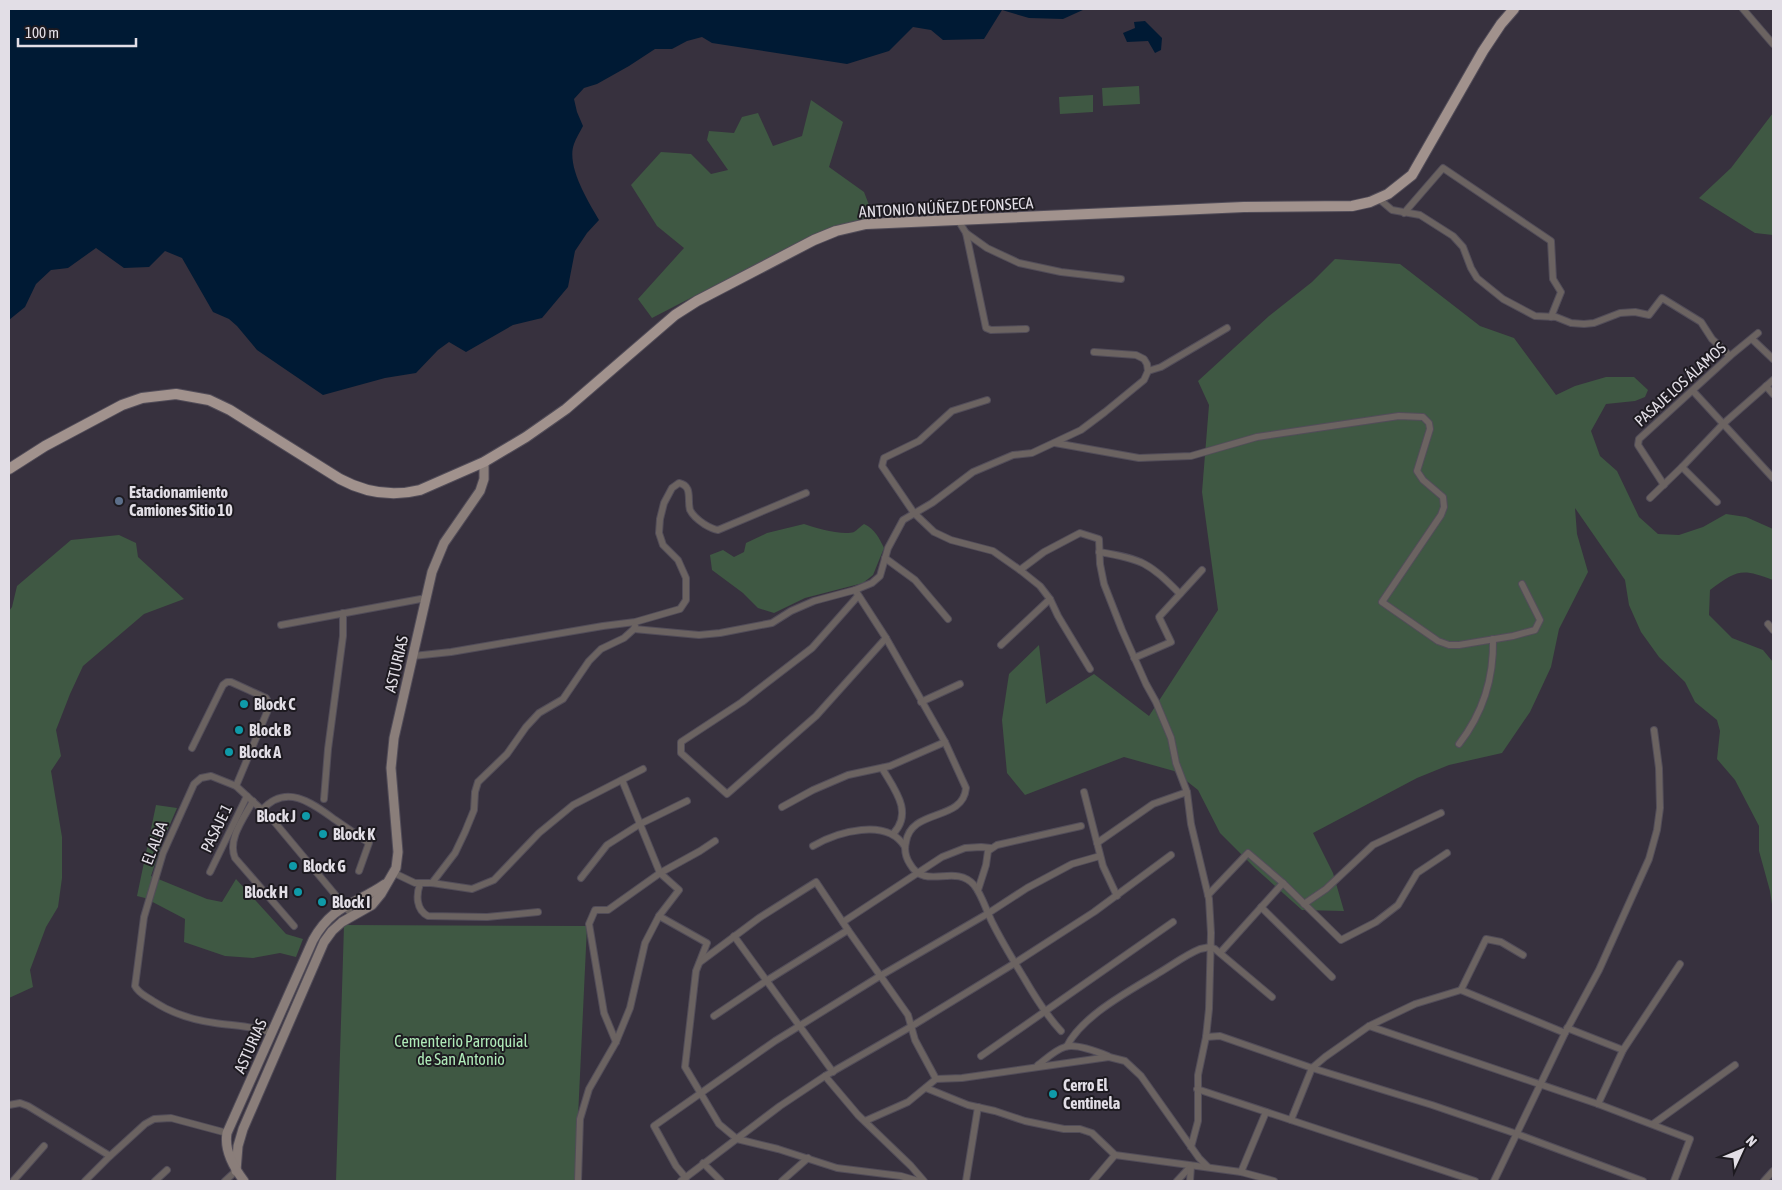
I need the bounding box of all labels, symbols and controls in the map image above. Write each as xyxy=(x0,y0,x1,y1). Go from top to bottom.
scale bar xyxy=(18,15,135,47)
text: 100 m xyxy=(25,24,59,41)
street label: ANTONIO NÚÑEZ DE FONSECA xyxy=(858,193,1034,221)
street label: PASAJE LOS ÁLAMOS xyxy=(1631,338,1730,430)
place label: Estacionamiento Camiones Sitio 10 xyxy=(129,483,233,519)
marker: Estacionamiento Camiones Sitio 10 xyxy=(113,495,125,507)
street label: ASTURIAS xyxy=(381,634,411,694)
place label: Block C xyxy=(254,695,296,713)
marker: Block C xyxy=(238,698,250,710)
place label: Block B xyxy=(249,721,291,739)
marker: Block B xyxy=(233,724,245,736)
place label: Block A xyxy=(239,743,281,761)
marker: Block A xyxy=(223,746,235,758)
street label: PASAJE 1 xyxy=(197,801,235,855)
place label: Block J xyxy=(257,807,296,825)
marker: Block J xyxy=(300,810,312,822)
street label: EL ALBA xyxy=(138,819,170,867)
place label: Block K xyxy=(333,825,375,843)
marker: Block K xyxy=(317,828,329,840)
place label: Block G xyxy=(303,857,346,875)
marker: Block G xyxy=(287,860,299,872)
place label: Block H xyxy=(244,883,288,901)
marker: Block H xyxy=(292,886,304,898)
place label: Block I xyxy=(332,893,370,911)
marker: Block I xyxy=(316,896,328,908)
street label: ASTURIAS xyxy=(230,1016,270,1076)
park label: Cementerio Parroquial de San Antonio xyxy=(394,1032,528,1068)
place label: Cerro El Centinela xyxy=(1063,1076,1120,1112)
marker: Cerro El Centinela xyxy=(1047,1088,1059,1100)
north arrow xyxy=(1717,1125,1767,1175)
text: N xyxy=(1743,1132,1760,1149)

